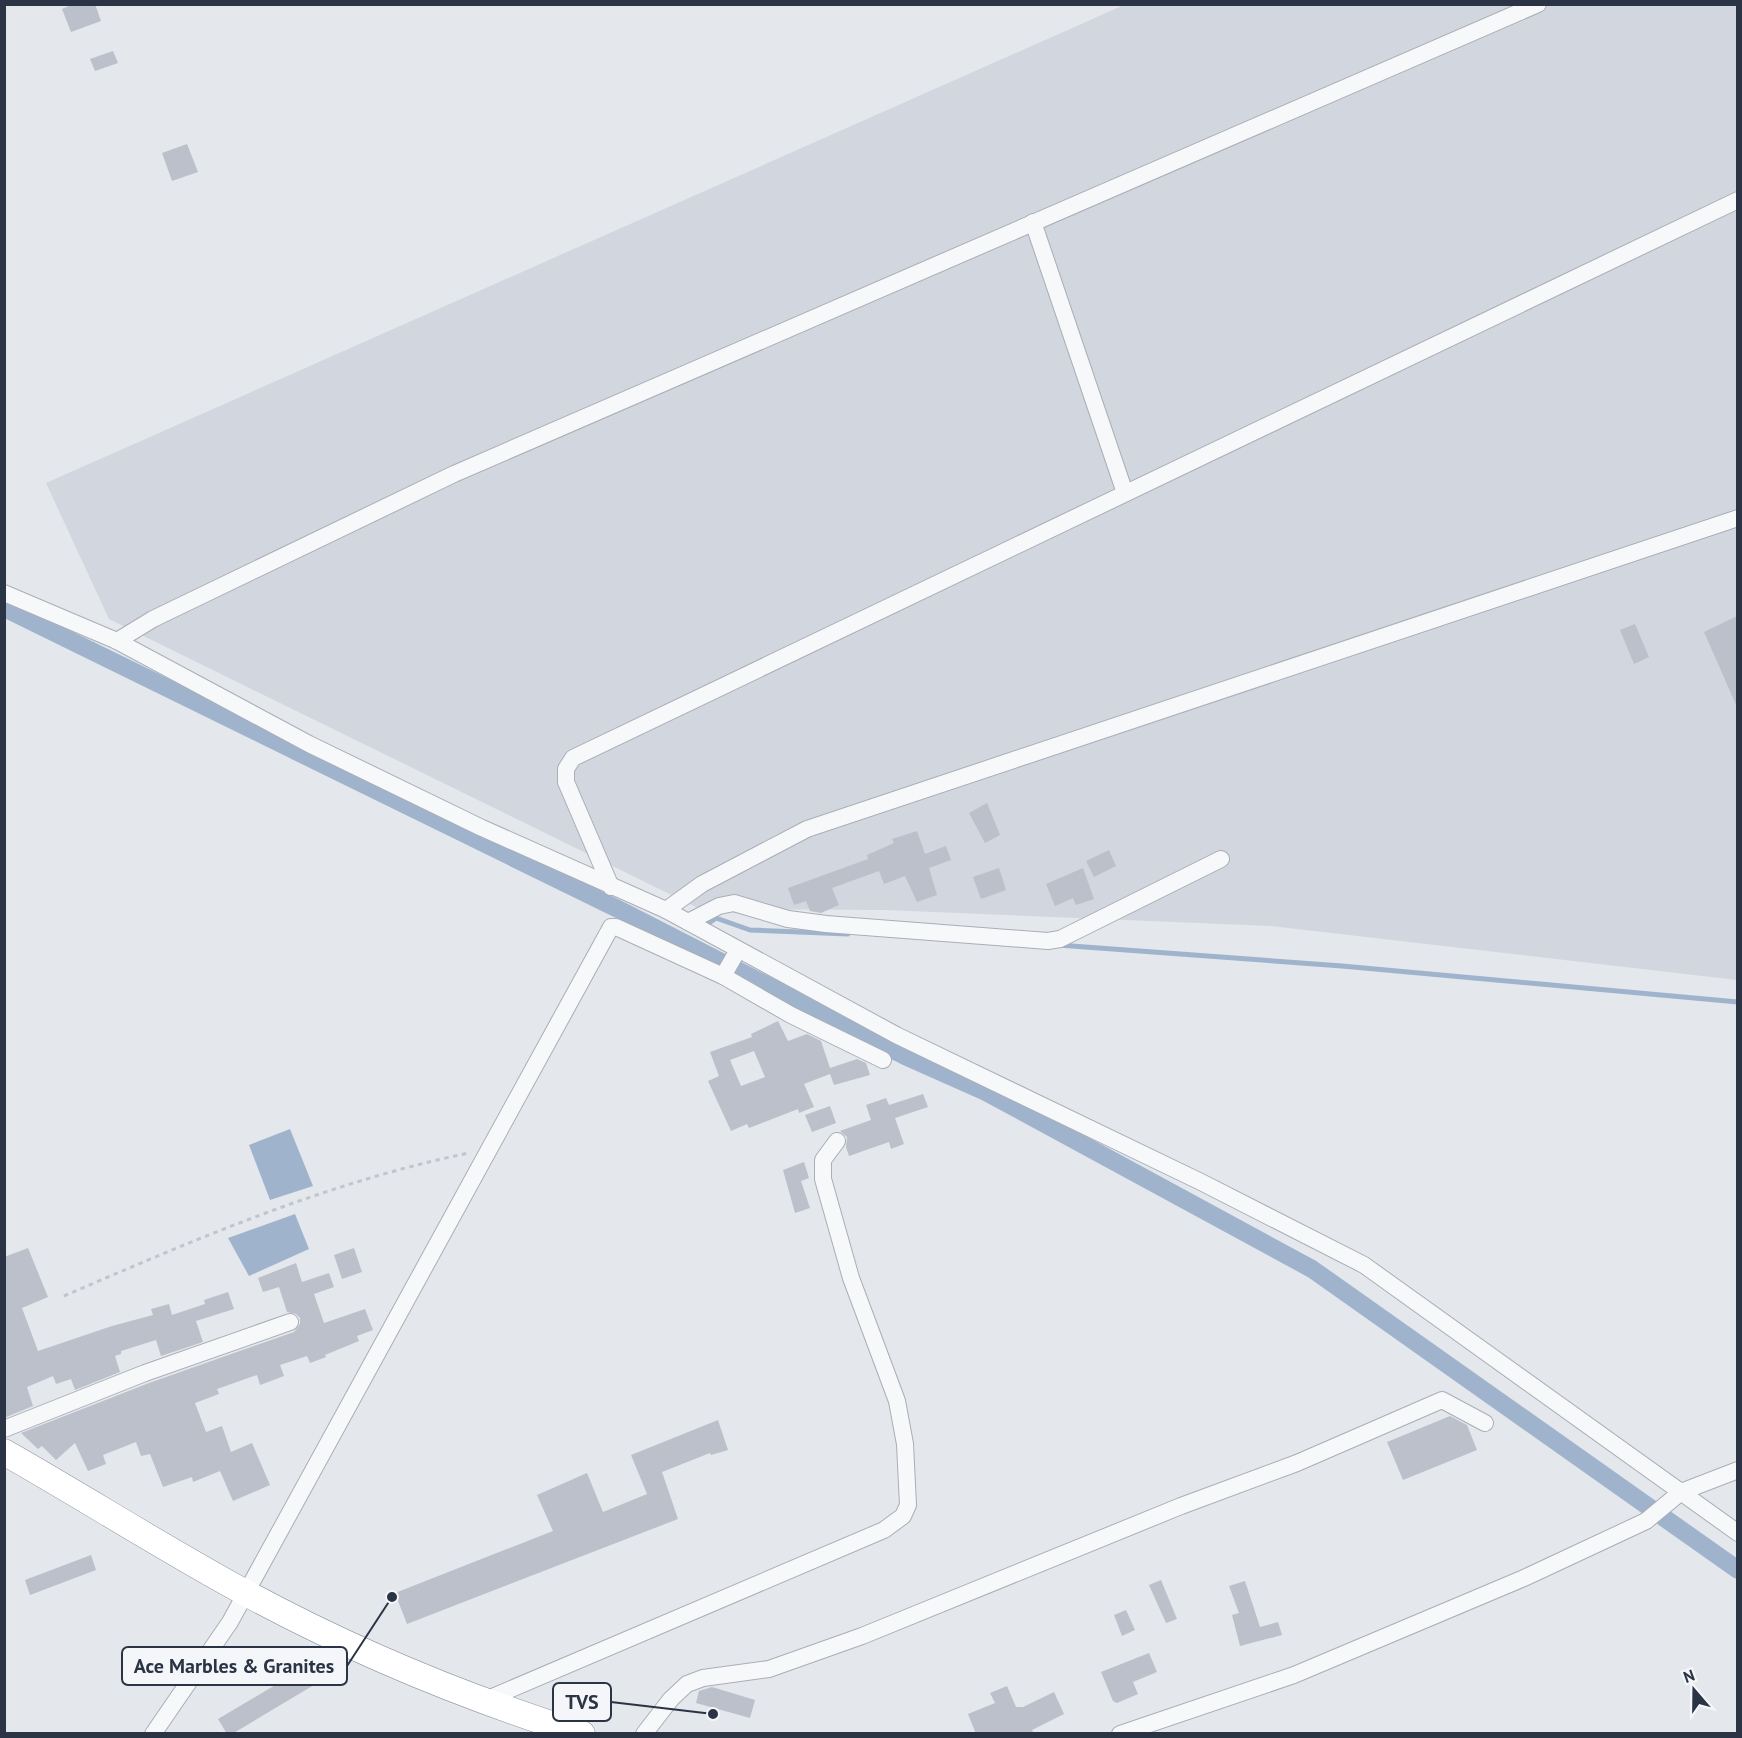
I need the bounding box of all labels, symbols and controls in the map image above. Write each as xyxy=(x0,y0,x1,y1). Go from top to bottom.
callout: Ace Marbles & Granites xyxy=(122,1647,347,1685)
text: Ace Marbles & Granites xyxy=(134,1653,334,1679)
north arrow xyxy=(1664,1660,1724,1720)
text: N xyxy=(1681,1665,1697,1687)
callout: TVS xyxy=(553,1683,611,1721)
text: TVS xyxy=(565,1689,599,1715)

